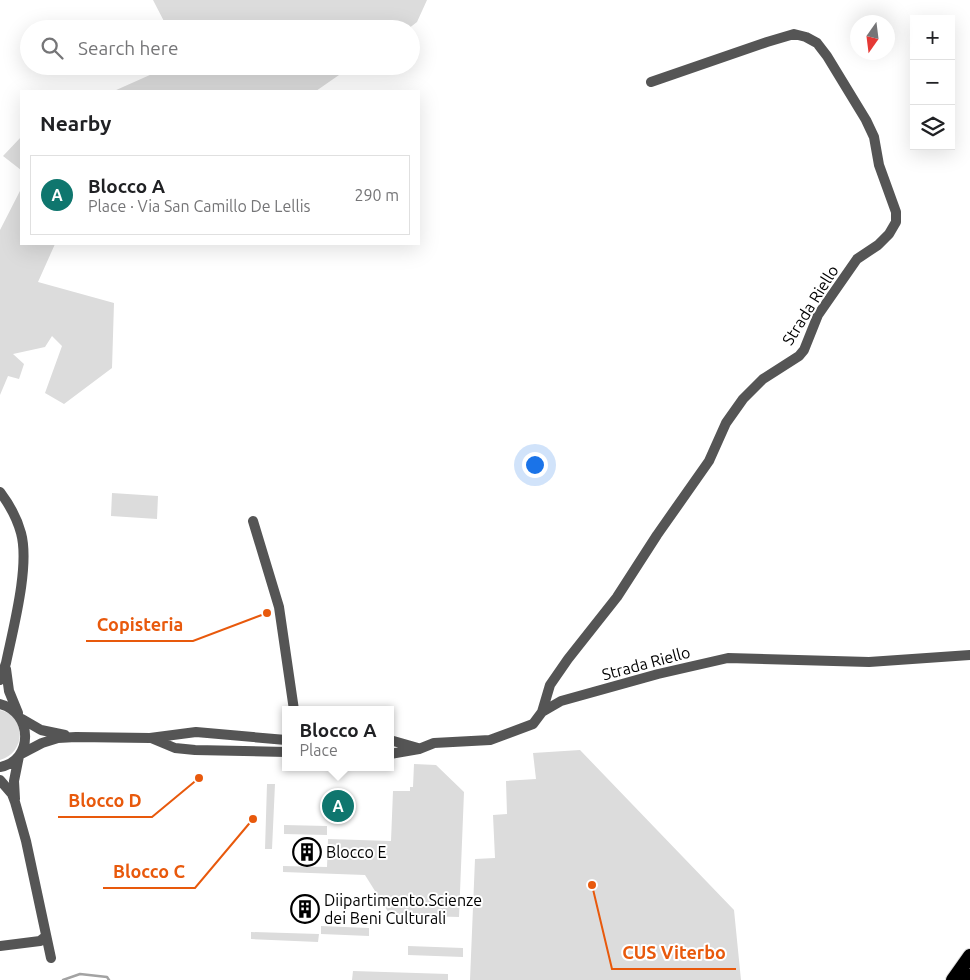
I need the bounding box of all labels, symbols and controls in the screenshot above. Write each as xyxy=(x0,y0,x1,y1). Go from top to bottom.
north arrow xyxy=(850,15,895,60)
map controls xyxy=(910,15,955,150)
button: + xyxy=(910,15,955,60)
search box xyxy=(20,20,420,75)
icon: search xyxy=(38,34,66,62)
text: Search here xyxy=(78,37,178,59)
button: − xyxy=(910,60,955,105)
button: layers xyxy=(910,105,955,150)
text: Nearby xyxy=(40,111,111,135)
text: Blocco A xyxy=(88,175,165,197)
text: A xyxy=(51,186,63,204)
text: 290 m xyxy=(354,186,399,204)
text: Place · Via San Camillo De Lellis xyxy=(88,197,311,215)
street label: Strada Riello xyxy=(778,262,842,348)
your location xyxy=(522,452,548,478)
callout: Copisteria xyxy=(86,608,193,641)
text: Copisteria xyxy=(97,614,183,634)
street label: Strada Riello xyxy=(600,643,692,683)
popup xyxy=(282,706,394,771)
text: Blocco A xyxy=(299,719,377,741)
text: Place xyxy=(299,741,338,759)
callout: Blocco D xyxy=(58,784,152,817)
pin: A xyxy=(322,787,354,825)
text: Blocco D xyxy=(68,790,142,810)
building icon: Blocco E xyxy=(292,837,322,867)
place label: Blocco E xyxy=(326,843,387,861)
callout: Blocco C xyxy=(103,855,195,888)
text: Blocco C xyxy=(113,861,185,881)
place label: Diipartimento.Scienze dei Beni Culturali xyxy=(324,891,482,927)
building icon: Diipartimento.Scienze dei Beni Culturali xyxy=(290,894,320,924)
callout: CUS Viterbo xyxy=(612,936,736,969)
text: CUS Viterbo xyxy=(622,942,726,962)

